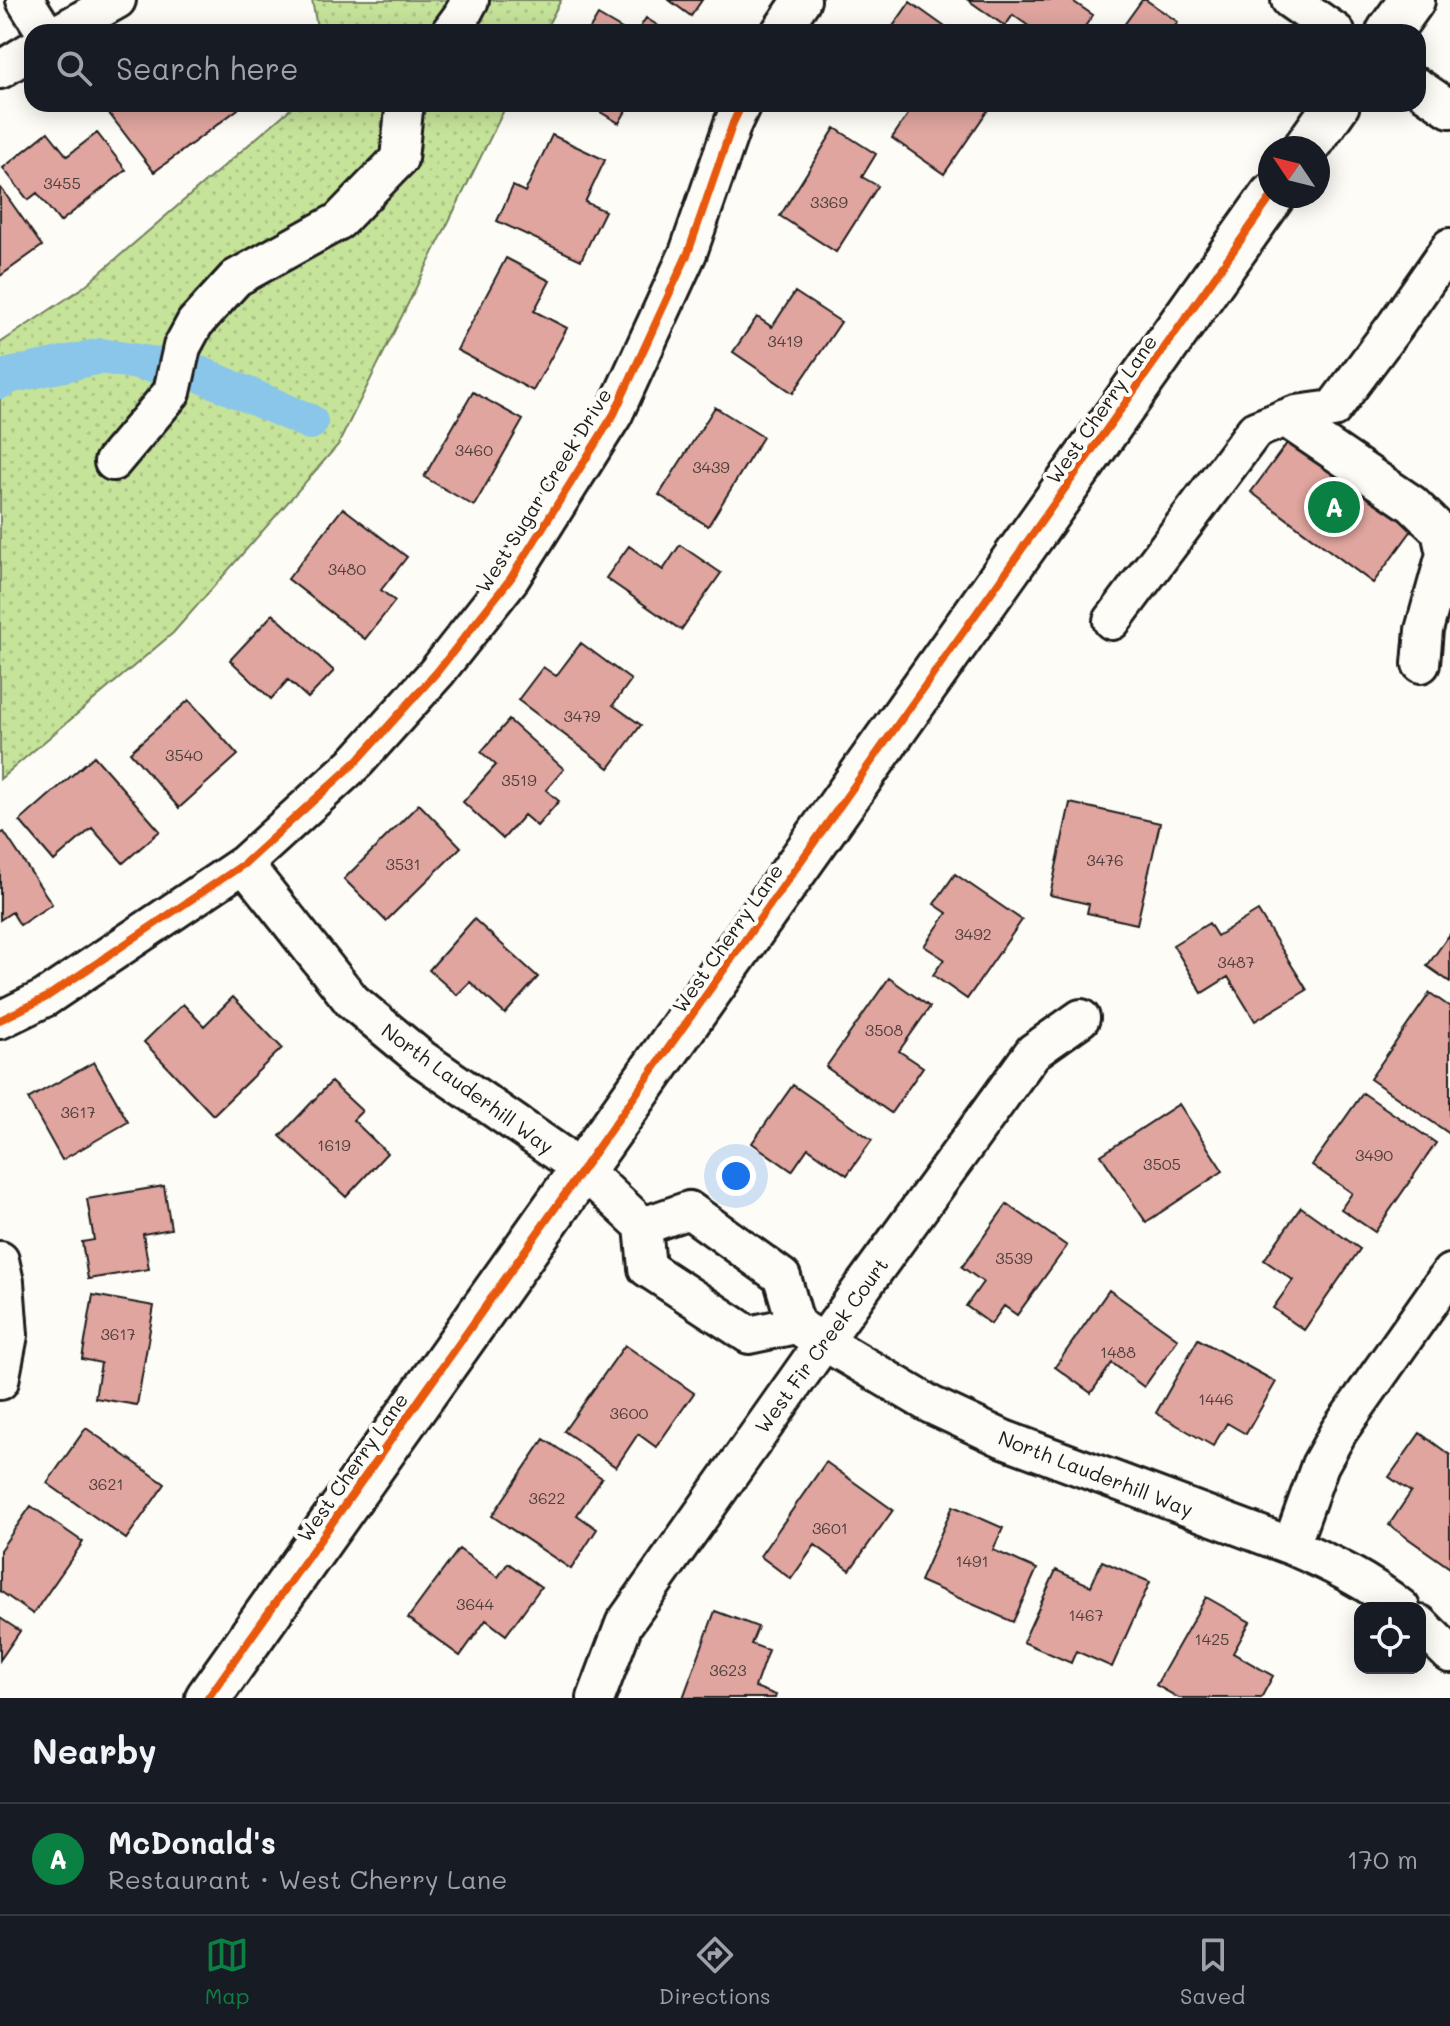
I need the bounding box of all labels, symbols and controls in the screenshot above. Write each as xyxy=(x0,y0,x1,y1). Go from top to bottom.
search box xyxy=(24,24,1426,112)
icon: search xyxy=(52,46,96,90)
text: Search here xyxy=(116,48,299,88)
north arrow xyxy=(1258,136,1330,208)
house number: 3455 xyxy=(43,172,81,193)
house number: 3369 xyxy=(810,191,848,212)
street label: West Cherry Lane xyxy=(1040,329,1162,489)
house number: 3419 xyxy=(767,330,803,351)
street label: West Sugar Creek Drive xyxy=(469,383,617,597)
house number: 3460 xyxy=(455,439,493,460)
house number: 3439 xyxy=(692,456,730,477)
pin: A xyxy=(1308,477,1360,537)
house number: 3480 xyxy=(328,558,366,579)
house number: 3479 xyxy=(563,705,601,726)
house number: 3540 xyxy=(165,744,203,765)
house number: 3519 xyxy=(501,769,537,790)
house number: 3476 xyxy=(1086,849,1124,870)
house number: 3531 xyxy=(385,853,421,874)
street label: West Cherry Lane xyxy=(666,858,788,1018)
house number: 3492 xyxy=(954,923,992,944)
house number: 3487 xyxy=(1217,951,1255,972)
street label: North Lauderhill Way xyxy=(377,1017,559,1159)
house number: 3508 xyxy=(865,1019,903,1040)
house number: 3617 xyxy=(60,1101,96,1122)
house number: 1619 xyxy=(317,1134,351,1155)
house number: 3490 xyxy=(1355,1144,1393,1165)
house number: 3505 xyxy=(1143,1153,1181,1174)
your location xyxy=(716,1156,756,1196)
house number: 3539 xyxy=(995,1247,1033,1268)
street label: West Fir Creek Court xyxy=(749,1252,893,1438)
house number: 3617 xyxy=(100,1323,136,1344)
house number: 1488 xyxy=(1100,1341,1136,1362)
street label: West Cherry Lane xyxy=(291,1387,413,1547)
house number: 1446 xyxy=(1198,1388,1234,1409)
house number: 3600 xyxy=(610,1402,649,1423)
street label: North Lauderhill Way xyxy=(995,1424,1197,1522)
house number: 3621 xyxy=(88,1473,124,1494)
house number: 3622 xyxy=(529,1487,565,1508)
house number: 3601 xyxy=(812,1517,848,1538)
house number: 1491 xyxy=(955,1550,989,1571)
house number: 3644 xyxy=(456,1593,495,1614)
map controls xyxy=(1354,1602,1426,1674)
button: locate xyxy=(1354,1602,1426,1674)
house number: 1467 xyxy=(1068,1604,1104,1625)
house number: 1425 xyxy=(1195,1628,1229,1649)
house number: 3623 xyxy=(709,1659,747,1680)
text: Nearby xyxy=(32,1728,157,1773)
text: McDonald's xyxy=(108,1822,276,1862)
text: A xyxy=(49,1842,67,1876)
text: 170 m xyxy=(1347,1842,1418,1876)
text: Restaurant · West Cherry Lane xyxy=(108,1862,507,1896)
tab: Map xyxy=(205,1933,250,2010)
tab: Directions xyxy=(659,1933,771,2010)
tab: Saved xyxy=(1180,1933,1245,2010)

